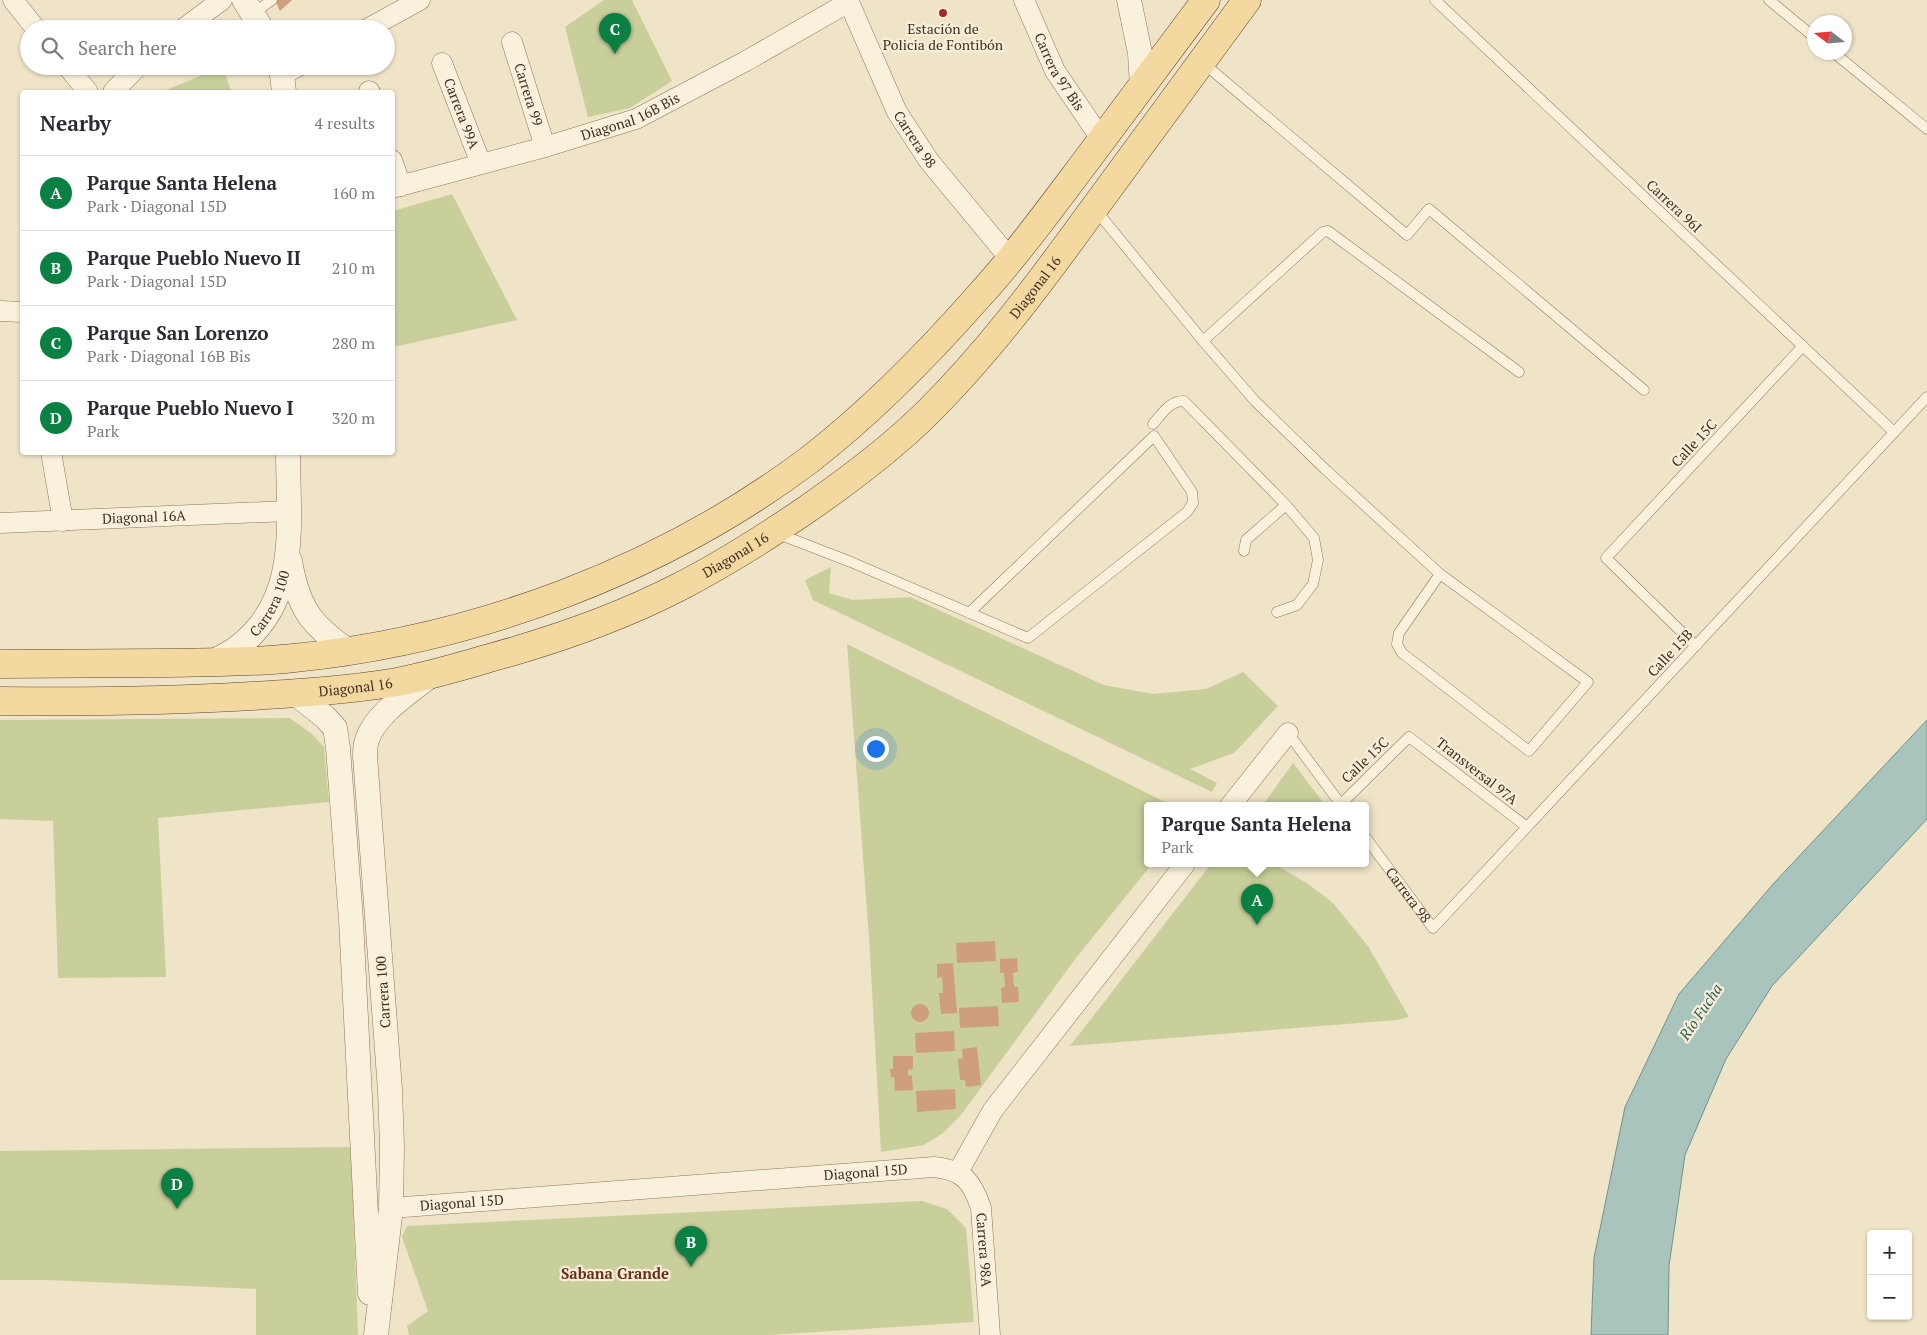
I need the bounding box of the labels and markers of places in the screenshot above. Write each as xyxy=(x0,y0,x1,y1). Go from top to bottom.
marker: Estación de Policia de Fontibón xyxy=(937,7,949,19)
pin: C xyxy=(599,13,631,54)
place label: Estación de Policia de Fontibón xyxy=(883,19,1004,54)
pin: A xyxy=(1241,884,1273,925)
pin: D xyxy=(161,1168,193,1209)
pin: B xyxy=(675,1226,707,1267)

